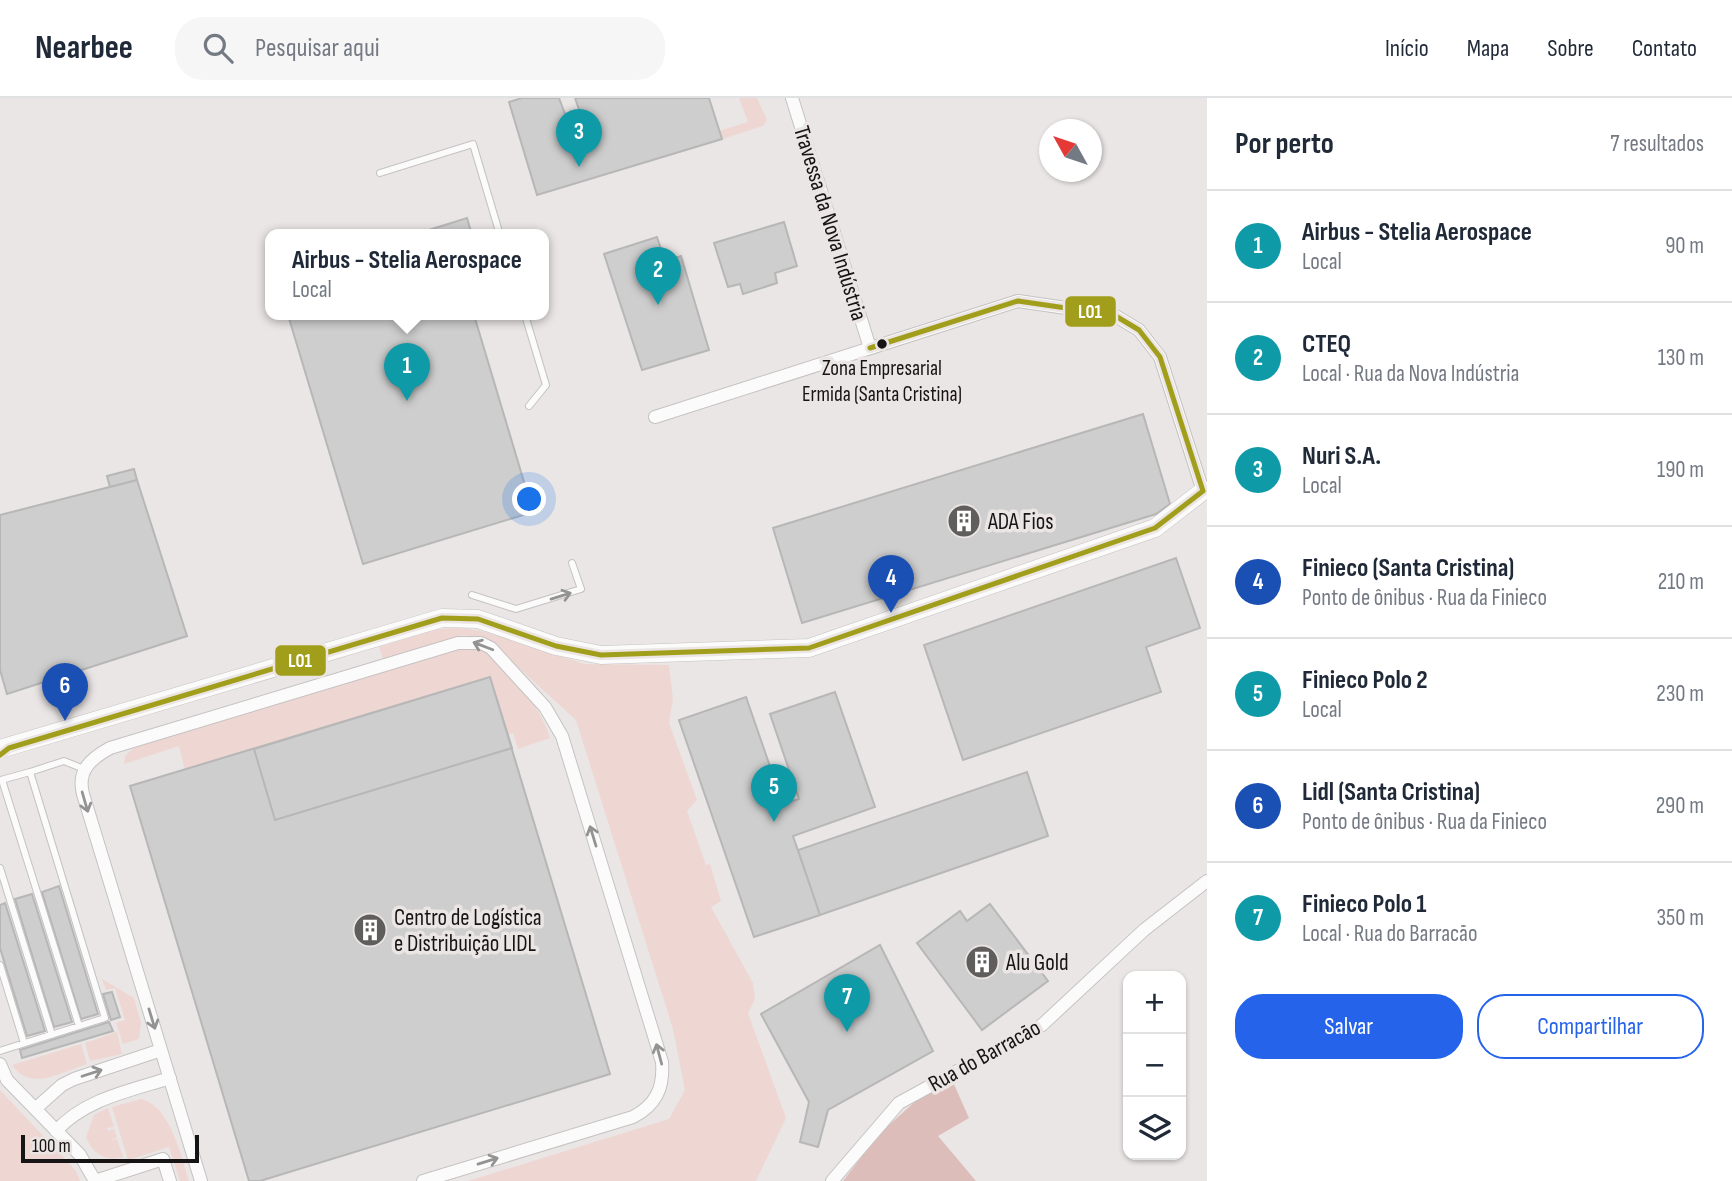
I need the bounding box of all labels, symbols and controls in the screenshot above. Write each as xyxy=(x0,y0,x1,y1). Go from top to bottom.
search box xyxy=(175,17,665,80)
text: Nearbee xyxy=(35,28,133,68)
icon: search xyxy=(199,29,237,67)
text: Pesquisar aqui xyxy=(255,33,380,64)
text: Início xyxy=(1385,34,1429,63)
text: Mapa xyxy=(1467,34,1509,63)
text: Sobre xyxy=(1547,34,1594,63)
text: Contato xyxy=(1632,34,1697,63)
pin: 3 xyxy=(556,109,602,167)
north arrow xyxy=(1039,119,1102,182)
street label: Travessa da Nova Indústria xyxy=(787,123,873,324)
text: Por perto xyxy=(1235,126,1334,162)
text: 7 resultados xyxy=(1610,130,1704,158)
text: Airbus - Stelia Aerospace xyxy=(1302,217,1532,248)
popup xyxy=(265,229,549,320)
text: 1 xyxy=(1253,232,1263,260)
text: 90 m xyxy=(1665,232,1704,260)
text: Airbus - Stelia Aerospace xyxy=(292,245,522,276)
pin: 2 xyxy=(635,247,681,305)
text: Local xyxy=(1302,248,1342,276)
text: Local xyxy=(292,276,332,304)
line badge: L01 xyxy=(1064,295,1117,328)
text: L01 xyxy=(1078,301,1102,324)
text: CTEQ xyxy=(1302,329,1351,360)
marker: Zona Empresarial Ermida (Santa Cristina) xyxy=(875,337,889,351)
pin: 1 xyxy=(384,343,430,401)
text: 2 xyxy=(1253,344,1263,372)
text: 130 m xyxy=(1658,344,1704,372)
place label: Zona Empresarial Ermida (Santa Cristina) xyxy=(802,356,962,407)
text: Local · Rua da Nova Indústria xyxy=(1302,360,1519,388)
text: Nuri S.A. xyxy=(1302,441,1381,472)
text: 3 xyxy=(1253,456,1263,484)
text: 190 m xyxy=(1657,456,1704,484)
text: Local xyxy=(1302,472,1342,500)
your location xyxy=(512,482,546,516)
building icon: ADA Fios xyxy=(945,502,983,540)
place label: ADA Fios xyxy=(987,508,1054,536)
text: Finieco (Santa Cristina) xyxy=(1302,553,1514,584)
pin: 4 xyxy=(868,555,914,613)
text: 4 xyxy=(1253,568,1263,596)
text: 210 m xyxy=(1658,568,1704,596)
text: Ponto de ônibus · Rua da Finieco xyxy=(1302,584,1547,612)
one-way arrow xyxy=(549,588,571,601)
one-way arrow xyxy=(473,639,494,652)
line badge: L01 xyxy=(274,644,327,677)
text: L01 xyxy=(288,650,312,673)
pin: 6 xyxy=(42,663,88,721)
text: Finieco Polo 2 xyxy=(1302,665,1428,696)
text: 5 xyxy=(1253,680,1263,708)
text: 230 m xyxy=(1656,680,1704,708)
text: Local xyxy=(1302,696,1342,724)
pin: 5 xyxy=(751,764,797,822)
text: Lidl (Santa Cristina) xyxy=(1302,777,1480,808)
one-way arrow xyxy=(79,790,92,812)
text: 6 xyxy=(1253,792,1263,820)
text: 290 m xyxy=(1656,792,1704,820)
text: Ponto de ônibus · Rua da Finieco xyxy=(1302,808,1547,836)
one-way arrow xyxy=(586,826,599,848)
text: Finieco Polo 1 xyxy=(1302,889,1426,920)
place label: Centro de Logística e Distribuição LIDL xyxy=(394,904,542,958)
text: 7 xyxy=(1253,904,1263,932)
text: 350 m xyxy=(1656,904,1704,932)
building icon: Centro de Logística e Distribuição LIDL xyxy=(351,911,389,949)
text: Local · Rua do Barracão xyxy=(1302,920,1477,948)
building icon: Alu Gold xyxy=(963,943,1001,981)
place label: Alu Gold xyxy=(1005,949,1069,977)
map controls xyxy=(1123,971,1186,1160)
button: + xyxy=(1123,971,1186,1034)
pin: 7 xyxy=(824,974,870,1032)
button: Salvar xyxy=(1235,994,1463,1059)
button: Compartilhar xyxy=(1477,994,1704,1059)
one-way arrow xyxy=(146,1008,159,1030)
street label: Rua do Barracão xyxy=(924,1014,1045,1098)
button: − xyxy=(1123,1034,1186,1097)
one-way arrow xyxy=(652,1043,665,1065)
one-way arrow xyxy=(80,1066,102,1078)
button: layers xyxy=(1123,1097,1186,1160)
scale bar xyxy=(21,1132,200,1164)
text: 100 m xyxy=(32,1135,71,1158)
one-way arrow xyxy=(477,1154,499,1166)

